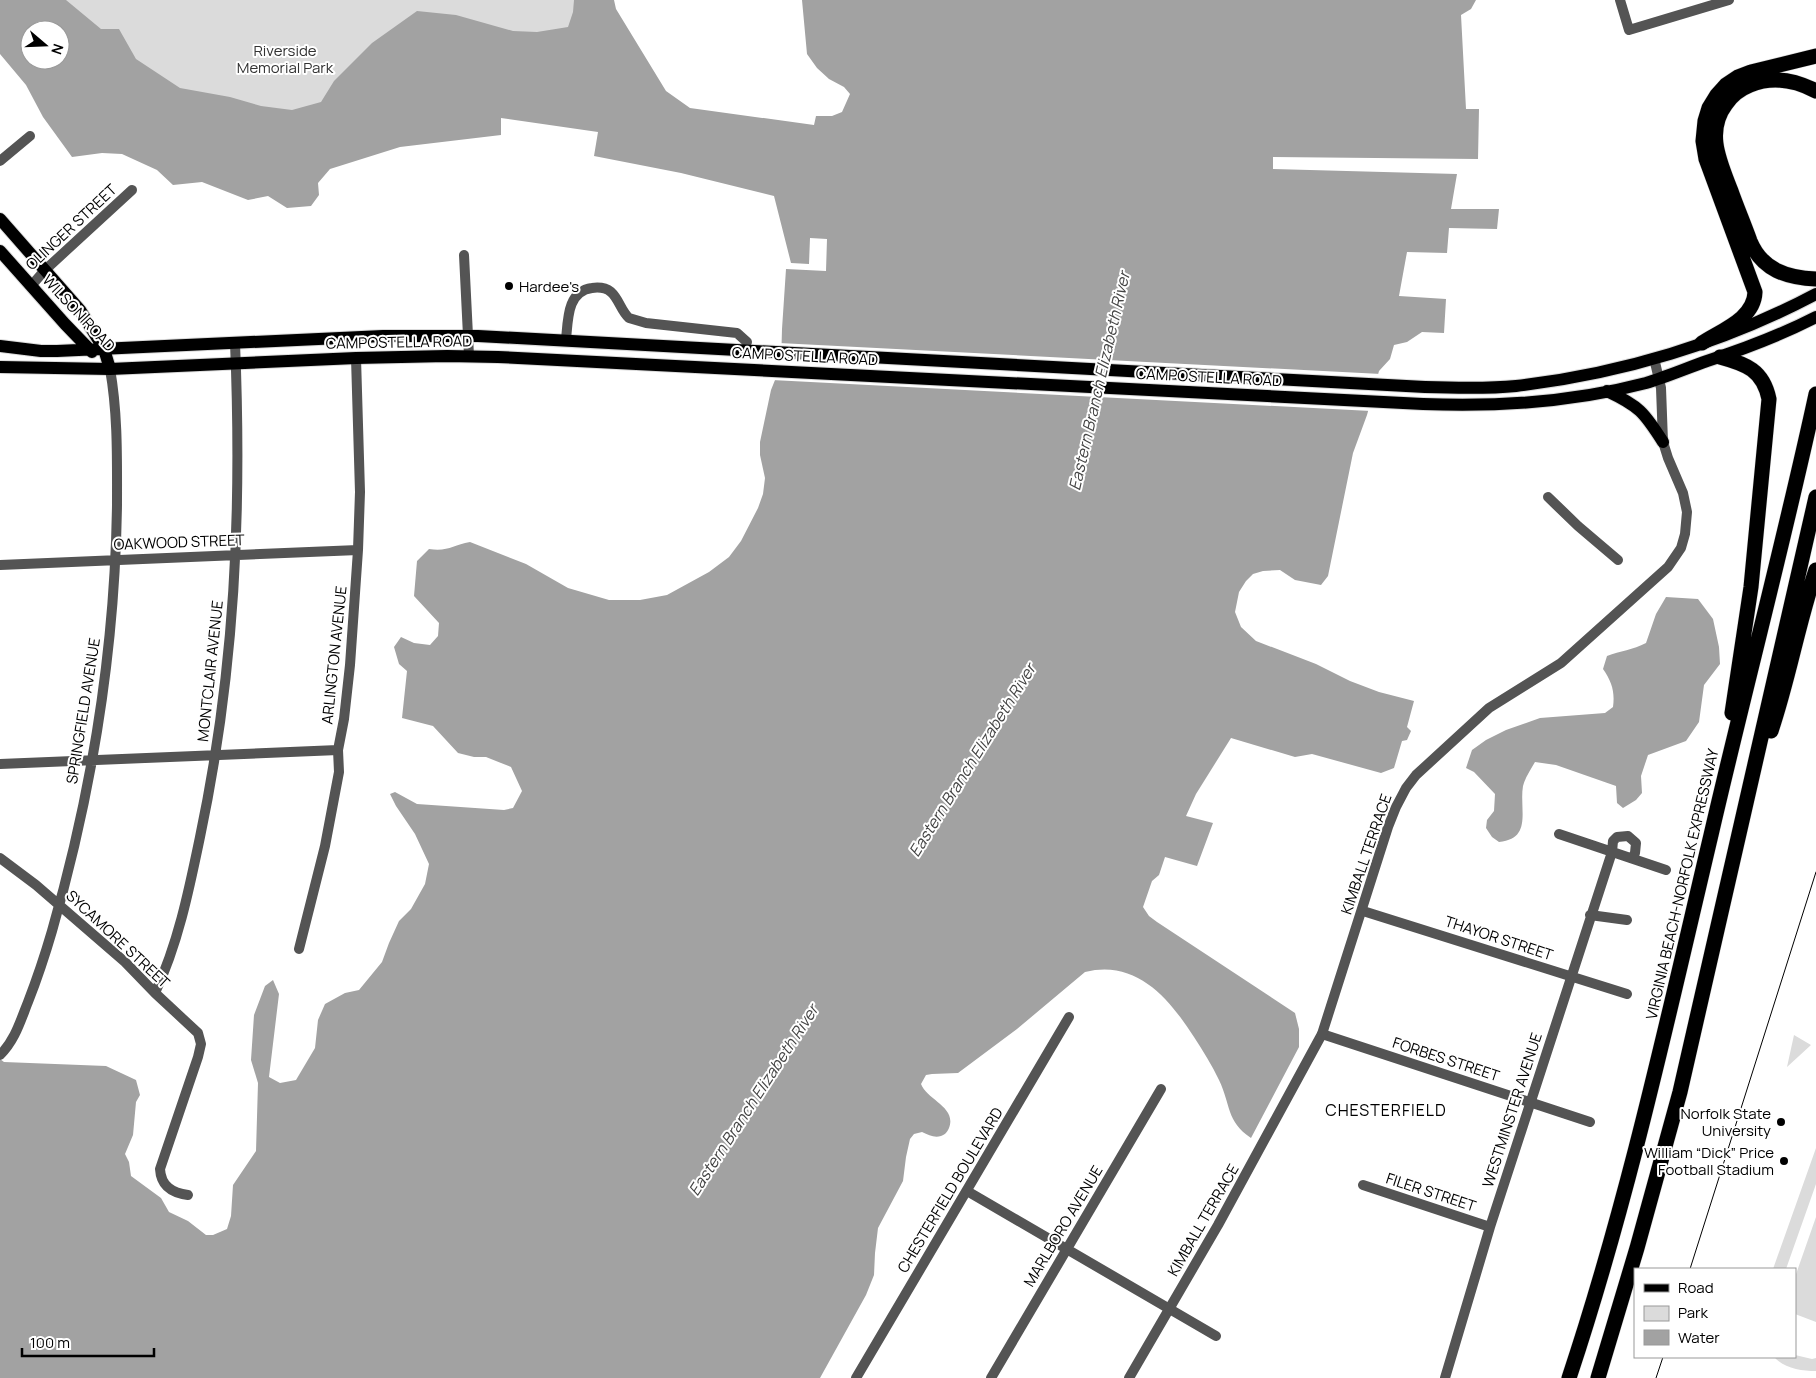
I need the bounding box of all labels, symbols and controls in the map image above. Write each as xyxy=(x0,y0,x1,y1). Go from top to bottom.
north arrow xyxy=(20,20,70,70)
park label: Riverside Memorial Park xyxy=(237,40,334,78)
text: N xyxy=(47,42,68,57)
street label: OLINGER STREET xyxy=(21,179,121,275)
water label: Eastern Branch Elizabeth River xyxy=(1063,267,1135,492)
street label: WILSON ROAD xyxy=(38,270,120,356)
place label: Hardee's xyxy=(519,276,579,297)
marker: Hardee's xyxy=(503,280,515,292)
street label: CAMPOSTELLA ROAD xyxy=(326,330,472,354)
street label: CAMPOSTELLA ROAD xyxy=(731,342,879,370)
street label: CAMPOSTELLA ROAD xyxy=(1135,363,1283,391)
street label: OAKWOOD STREET xyxy=(113,529,245,555)
street label: ARLINGTON AVENUE xyxy=(316,585,352,725)
street label: MONTCLAIR AVENUE xyxy=(192,599,228,743)
street label: SPRINGFIELD AVENUE xyxy=(61,636,105,786)
water label: Eastern Branch Elizabeth River xyxy=(903,657,1042,861)
street label: VIRGINIA BEACH-NORFOLK EXPRESSWAY xyxy=(1641,746,1724,1022)
street label: KIMBALL TERRACE xyxy=(1336,791,1396,917)
street label: SYCAMORE STREET xyxy=(62,885,174,993)
street label: THAYOR STREET xyxy=(1442,911,1556,965)
water label: Eastern Branch Elizabeth River xyxy=(683,998,824,1200)
street label: WESTMINSTER AVENUE xyxy=(1477,1030,1547,1190)
street label: FORBES STREET xyxy=(1390,1032,1502,1086)
district label: CHESTERFIELD xyxy=(1325,1099,1447,1121)
street label: CHESTERFIELD BOULEVARD xyxy=(892,1103,1008,1277)
place label: Norfolk State University xyxy=(1681,1103,1771,1141)
marker: Norfolk State University xyxy=(1775,1116,1787,1128)
place label: William “Dick” Price Football Stadium xyxy=(1644,1142,1774,1180)
marker: William “Dick” Price Football Stadium xyxy=(1778,1155,1790,1167)
street label: KIMBALL TERRACE xyxy=(1162,1160,1244,1280)
street label: MARLBORO AVENUE xyxy=(1018,1161,1108,1291)
street label: FILER STREET xyxy=(1383,1168,1479,1216)
legend xyxy=(1634,1268,1796,1358)
text: Road xyxy=(1678,1277,1714,1298)
text: Park xyxy=(1678,1302,1708,1323)
scale bar xyxy=(22,1326,155,1358)
text: Water xyxy=(1678,1327,1720,1348)
text: 100 m xyxy=(30,1332,70,1353)

